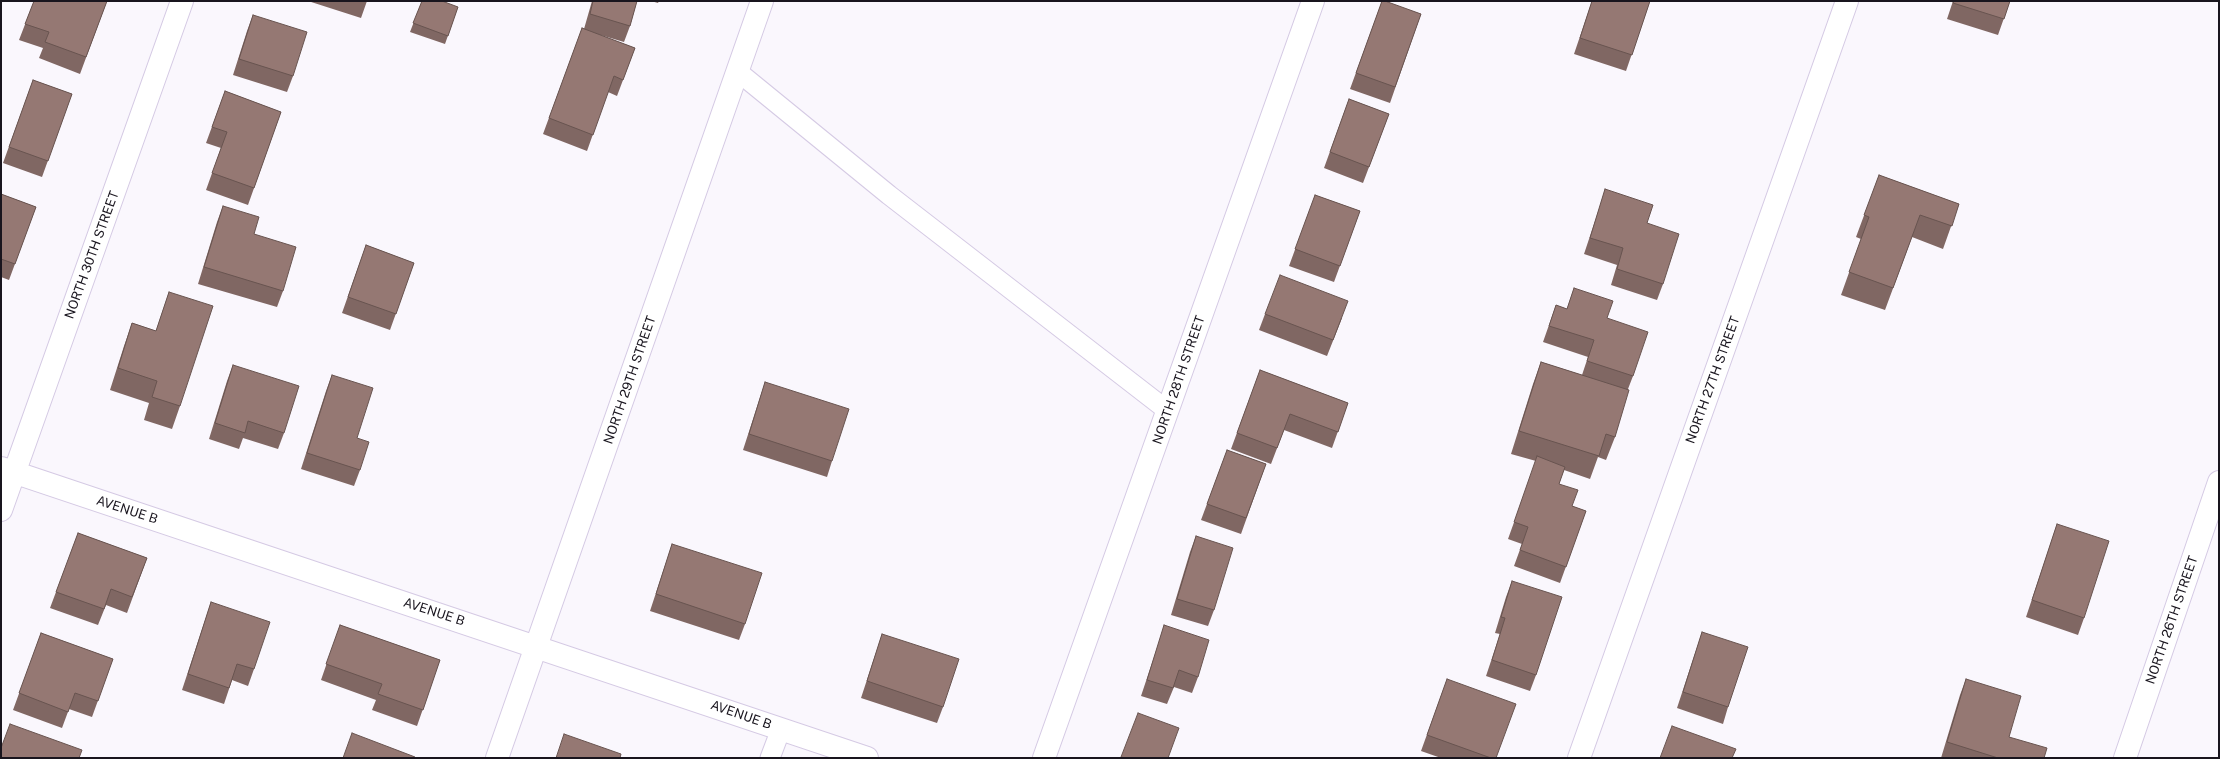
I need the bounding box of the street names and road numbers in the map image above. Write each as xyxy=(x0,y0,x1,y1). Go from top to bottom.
street label: NORTH 30TH STREET xyxy=(62,189,122,321)
street label: NORTH 29TH STREET xyxy=(601,314,659,446)
street label: NORTH 28TH STREET xyxy=(1150,314,1208,446)
street label: NORTH 27TH STREET xyxy=(1683,314,1743,446)
street label: AVENUE B xyxy=(94,493,160,527)
street label: NORTH 26TH STREET xyxy=(2143,554,2201,686)
street label: AVENUE B xyxy=(401,595,467,629)
street label: AVENUE B xyxy=(708,697,774,733)

